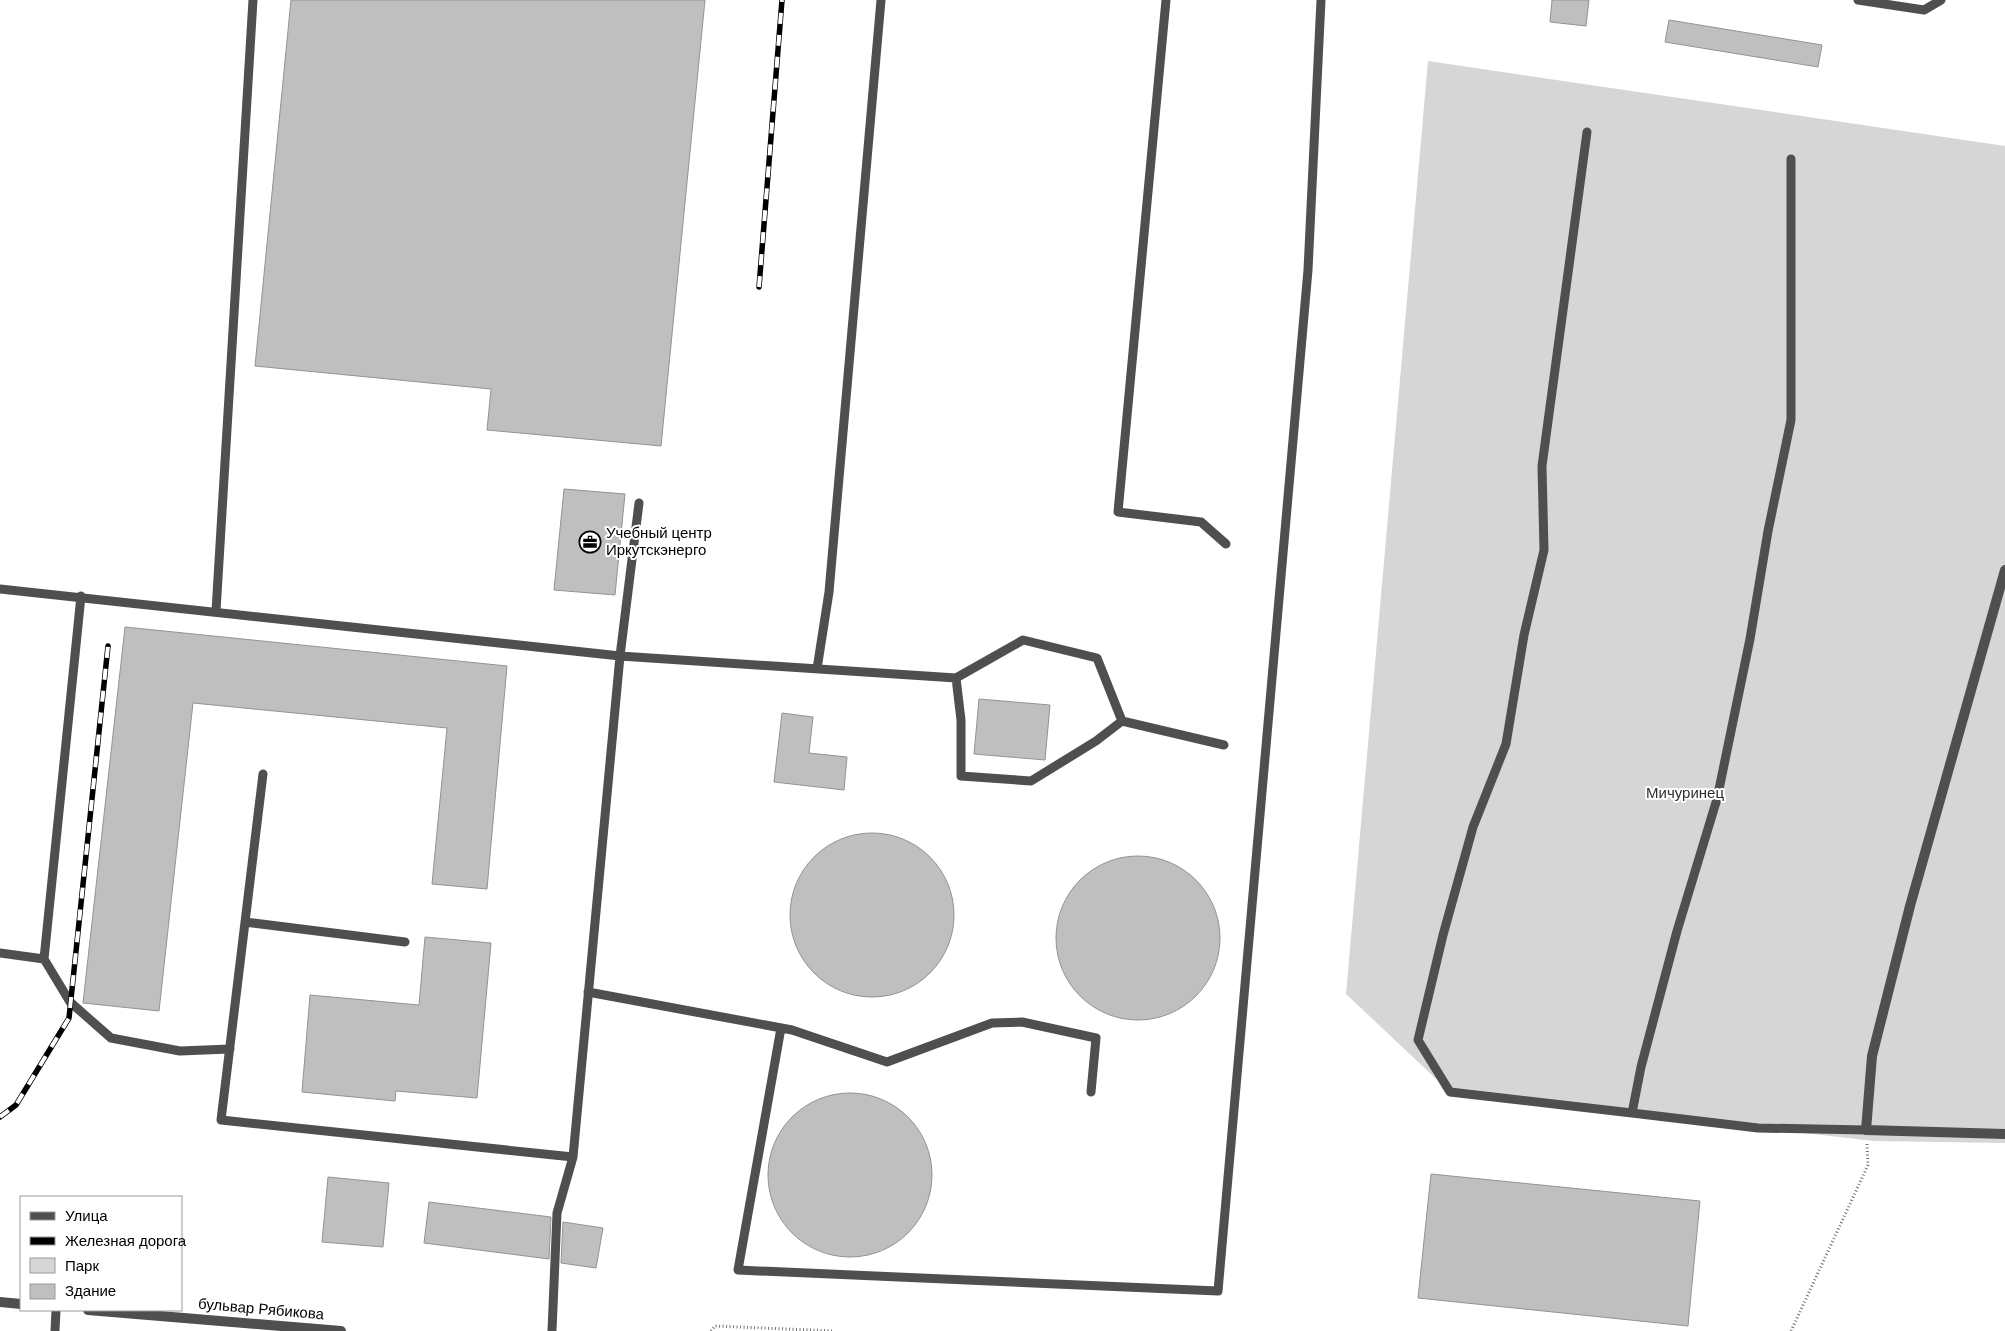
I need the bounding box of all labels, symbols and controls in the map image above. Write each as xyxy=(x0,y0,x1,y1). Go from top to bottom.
place label: Учебный центр Иркутскэнерго xyxy=(606,523,712,560)
office icon: Учебный центр Иркутскэнерго xyxy=(578,530,602,554)
park label: Мичуринец xyxy=(1646,783,1724,803)
legend xyxy=(20,1196,182,1311)
text: Улица xyxy=(65,1206,108,1226)
text: Железная дорога xyxy=(65,1231,187,1251)
text: Парк xyxy=(65,1256,99,1276)
text: Здание xyxy=(65,1281,116,1301)
street label: бульвар Рябикова xyxy=(197,1294,325,1325)

